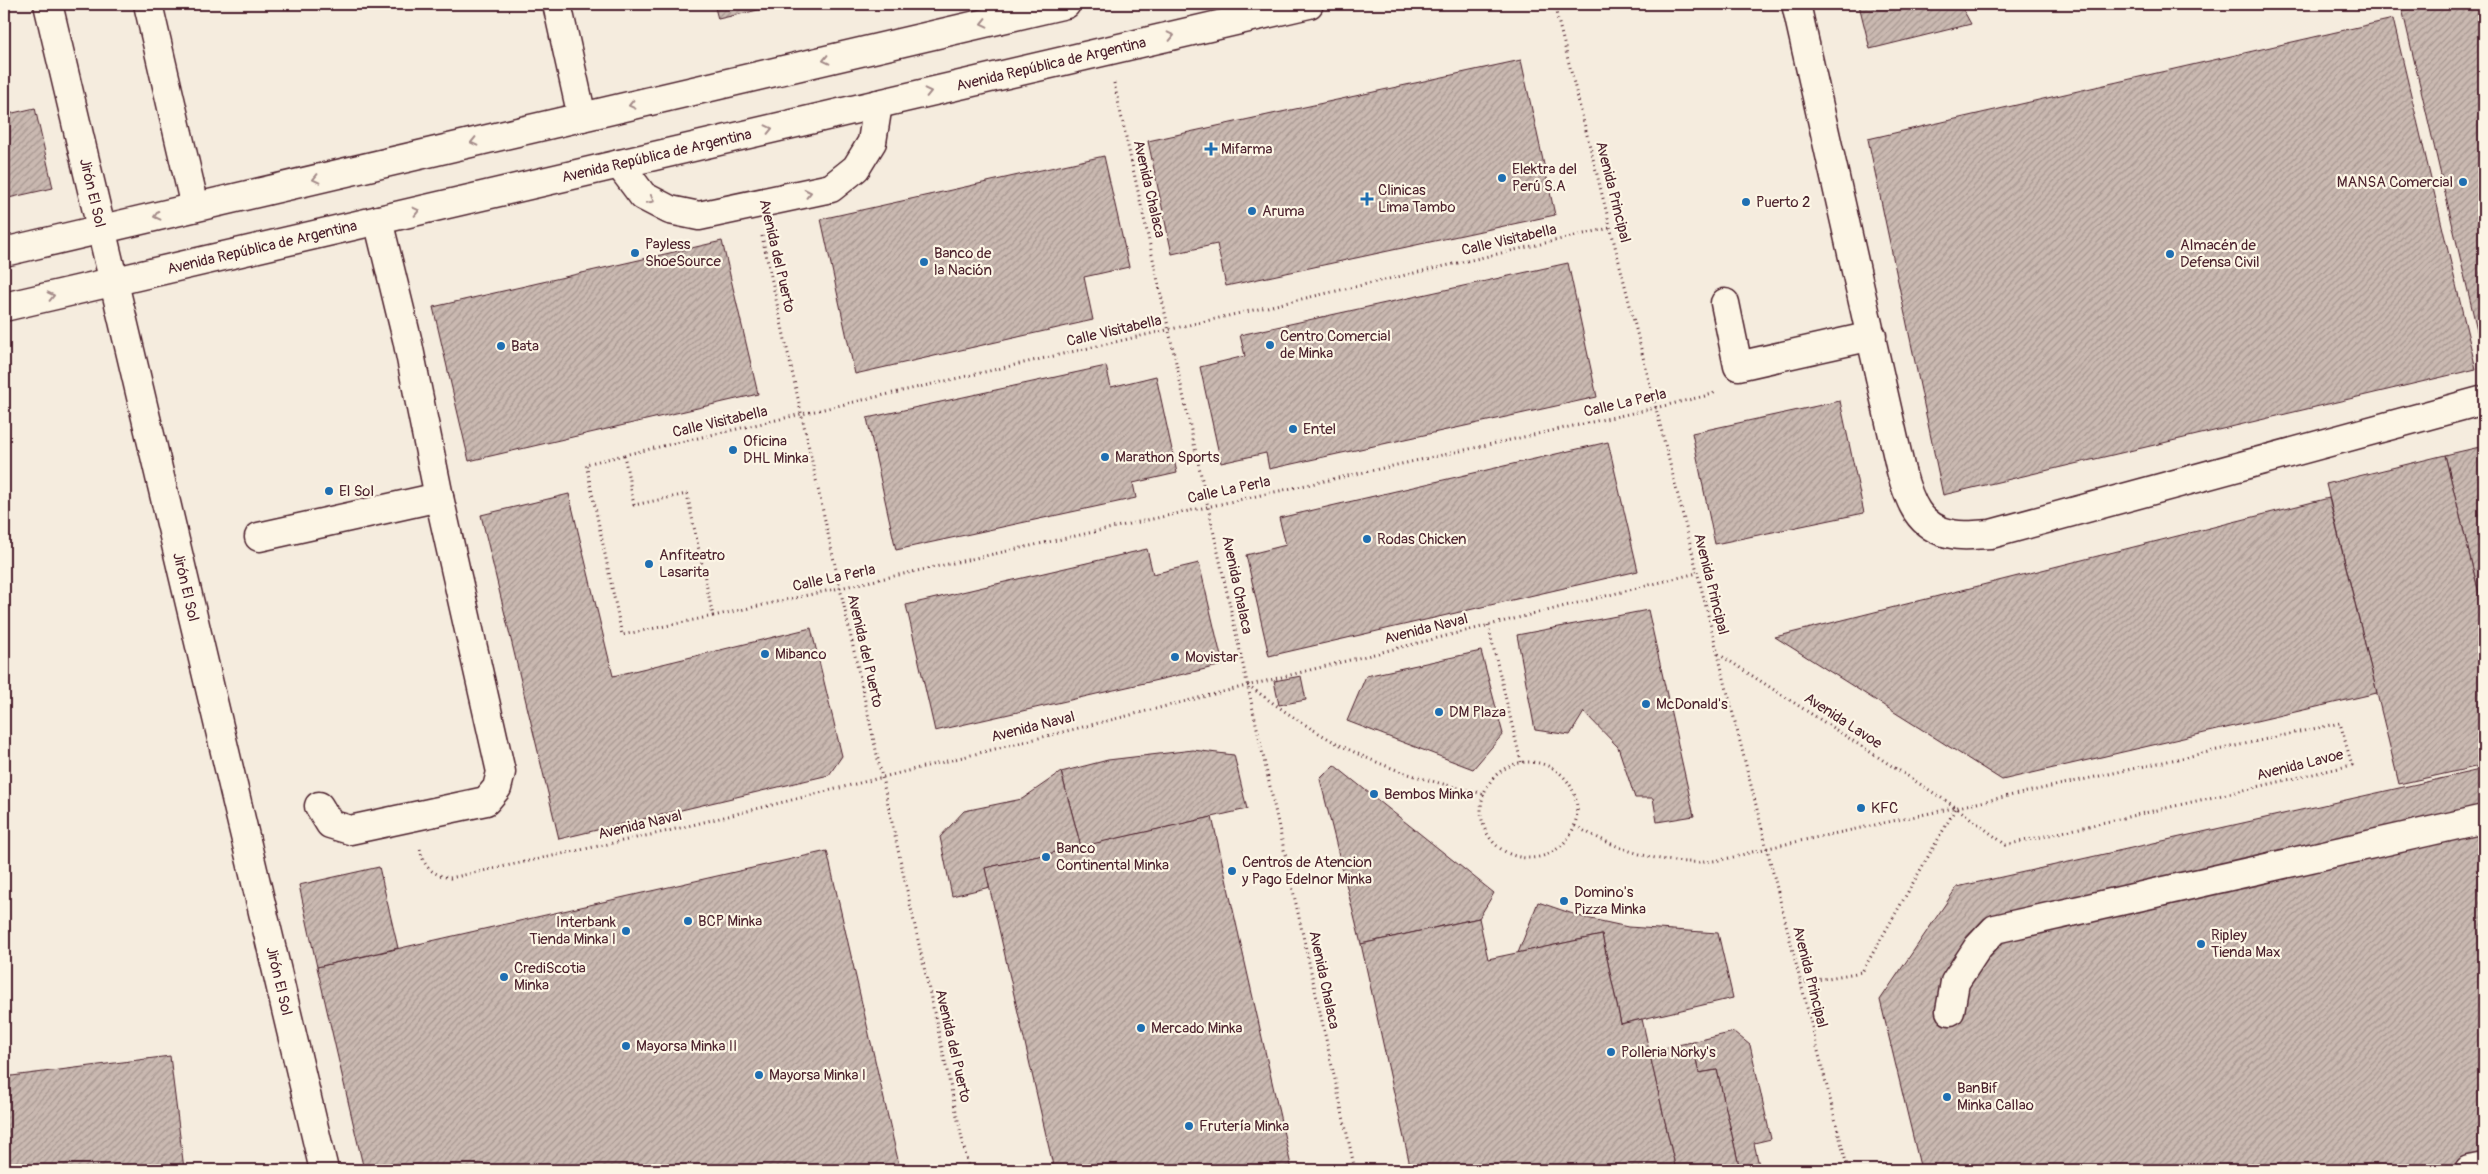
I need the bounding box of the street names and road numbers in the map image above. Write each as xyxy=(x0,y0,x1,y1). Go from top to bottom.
street label: Avenida República de Argentina xyxy=(954,33,1148,95)
street label: Avenida República de Argentina xyxy=(560,124,753,187)
street label: Avenida Chalaca xyxy=(1129,138,1169,240)
street label: Avenida Principal xyxy=(1591,139,1635,245)
street label: Jirón El Sol xyxy=(75,156,110,229)
street label: Avenida del Puerto xyxy=(755,197,799,315)
street label: Avenida República de Argentina xyxy=(165,216,359,278)
street label: Calle Visitabella xyxy=(1460,220,1558,260)
street label: Calle Visitabella xyxy=(1065,311,1163,351)
street label: Calle La Perla xyxy=(1582,384,1668,422)
street label: Calle Visitabella xyxy=(671,402,769,442)
street label: Calle La Perla xyxy=(1186,472,1272,508)
street label: Avenida Principal xyxy=(1689,531,1733,637)
street label: Avenida Chalaca xyxy=(1217,534,1257,636)
street label: Jirón El Sol xyxy=(169,551,203,623)
street label: Calle La Perla xyxy=(791,560,877,596)
street label: Avenida del Puerto xyxy=(843,592,887,710)
street label: Avenida Naval xyxy=(1382,609,1470,649)
street label: Avenida Lavoe xyxy=(1800,689,1886,754)
street label: Avenida Naval xyxy=(989,707,1077,747)
street label: Avenida Lavoe xyxy=(2254,745,2346,785)
street label: Avenida Naval xyxy=(596,806,684,844)
street label: Avenida Principal xyxy=(1788,924,1832,1030)
street label: Avenida Chalaca xyxy=(1304,929,1344,1031)
street label: Jirón El Sol xyxy=(262,945,297,1017)
street label: Avenida del Puerto xyxy=(931,987,975,1105)

